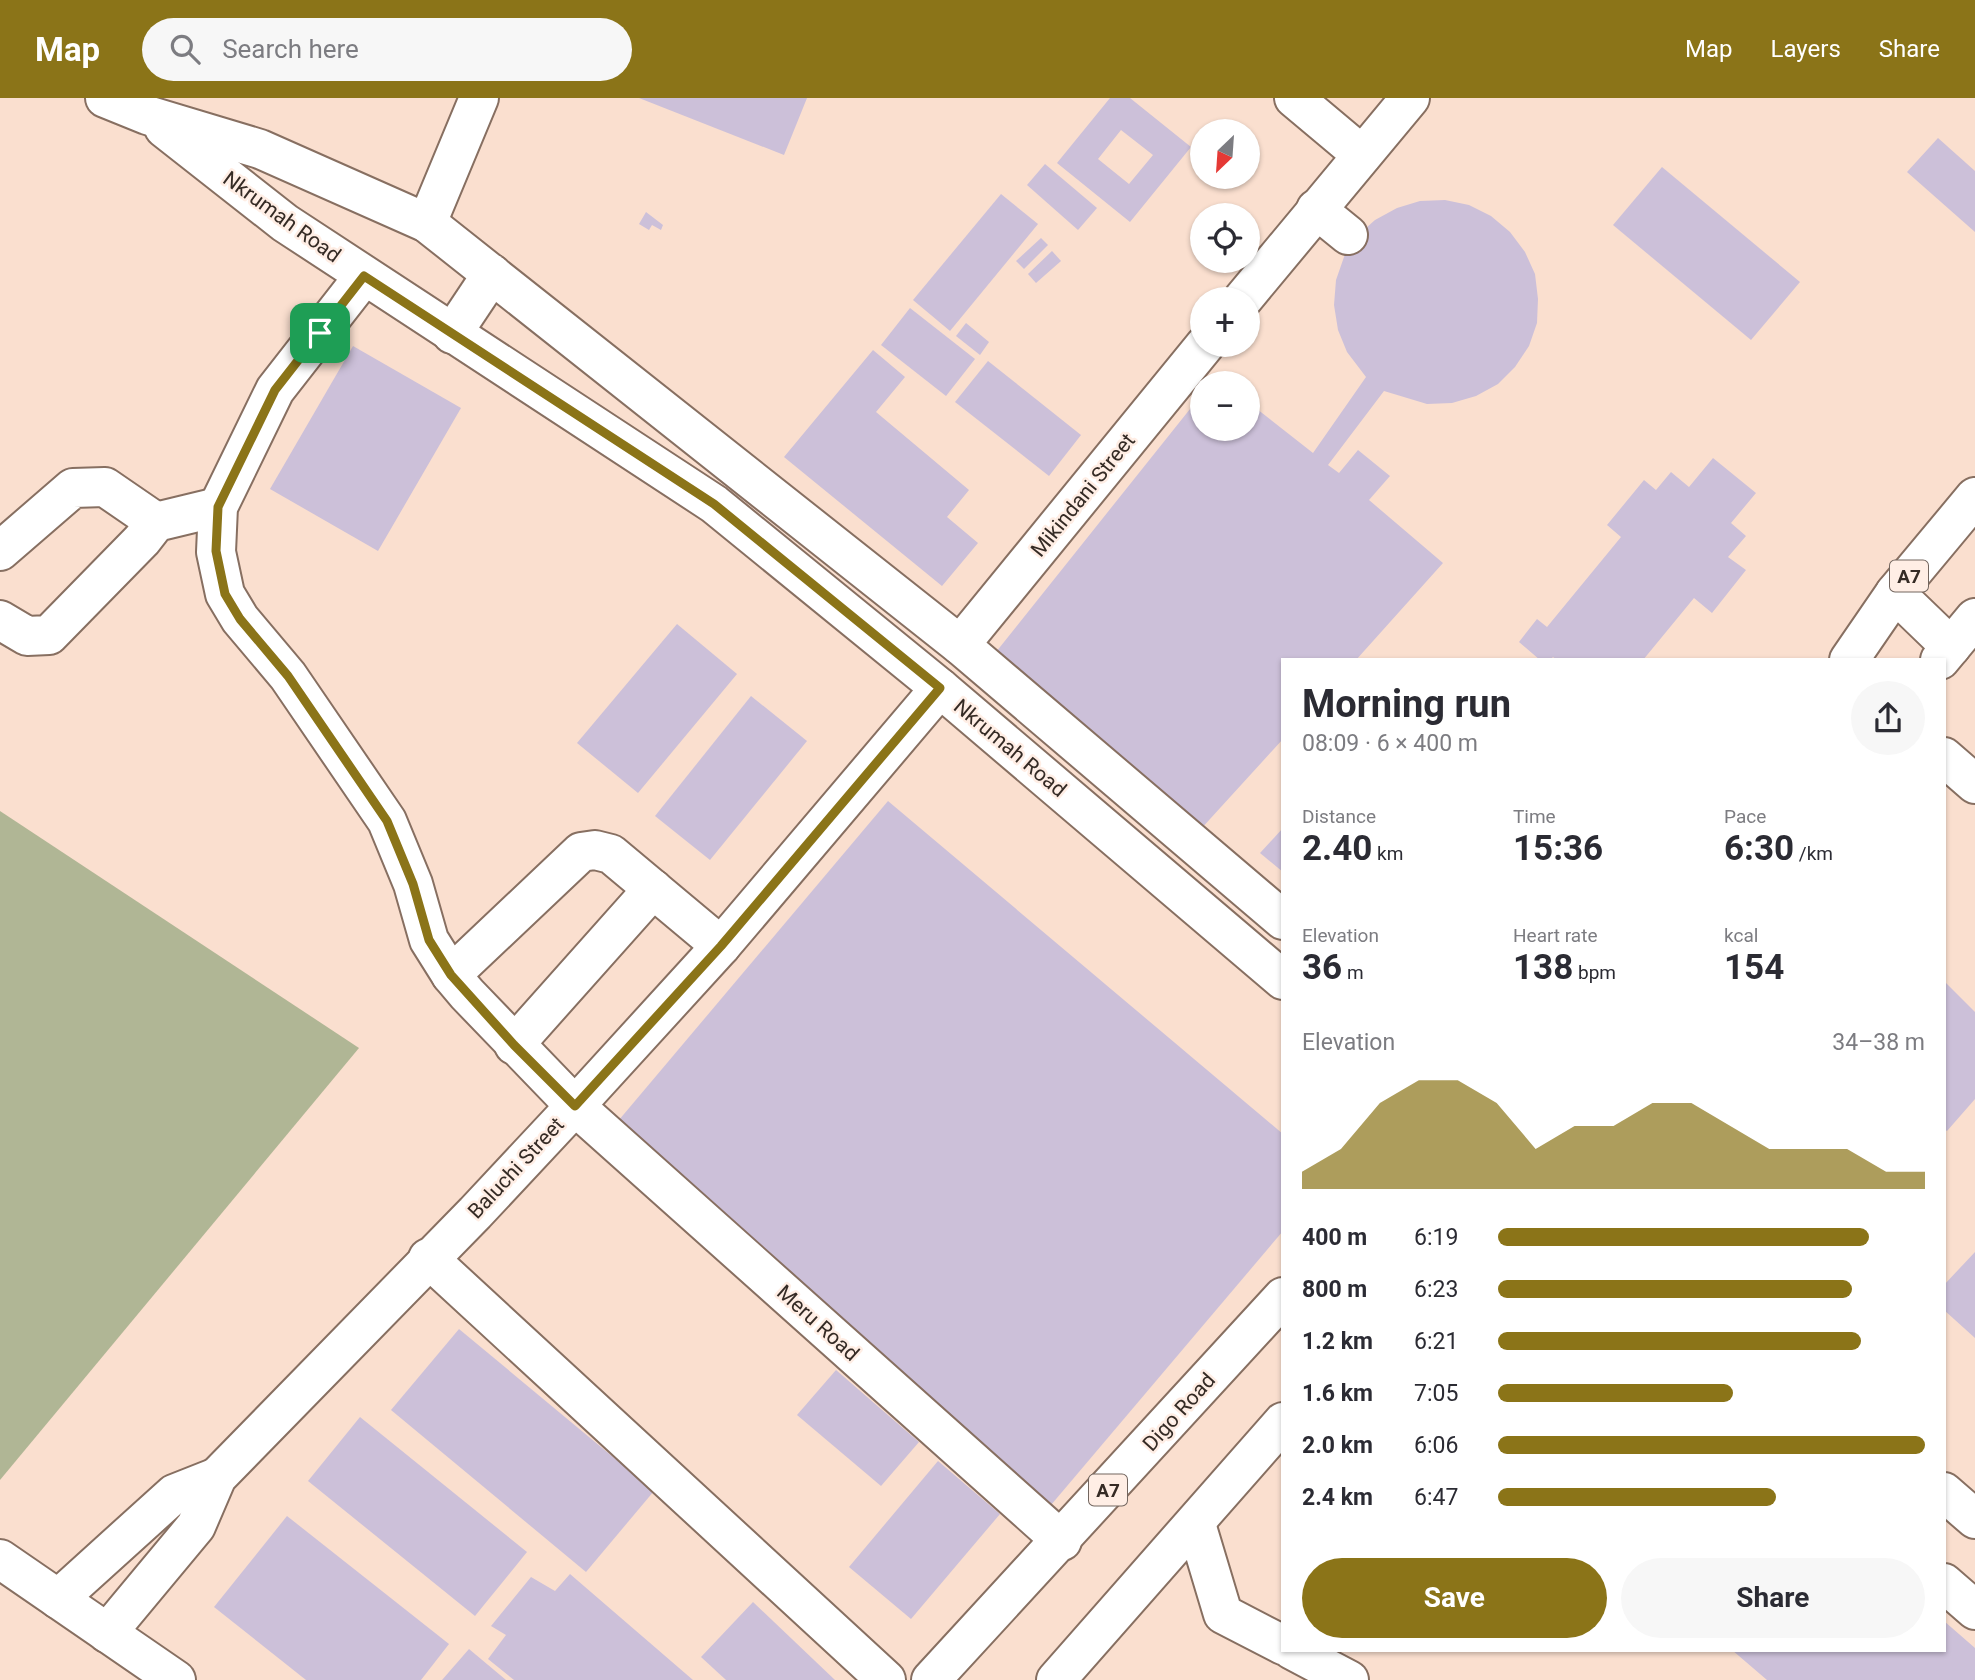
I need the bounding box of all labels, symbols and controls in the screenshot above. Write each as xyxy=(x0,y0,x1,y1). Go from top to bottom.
search box xyxy=(142,18,632,81)
text: Map xyxy=(35,30,100,69)
icon: search xyxy=(166,30,204,68)
text: Search here xyxy=(222,34,359,64)
text: Map xyxy=(1685,35,1733,63)
text: Layers xyxy=(1771,35,1841,63)
text: Share xyxy=(1879,35,1940,63)
north arrow xyxy=(1190,119,1260,189)
map controls xyxy=(1190,119,1260,441)
street label: Nkrumah Road xyxy=(219,166,345,268)
button: locate xyxy=(1190,203,1260,273)
button: + xyxy=(1190,287,1260,357)
pin xyxy=(290,303,350,363)
icon: arrive xyxy=(301,314,339,352)
button: − xyxy=(1190,371,1260,441)
street label: Mikindani Street xyxy=(1026,429,1140,561)
road number: A7 xyxy=(1890,561,1928,592)
button: share xyxy=(1851,681,1925,755)
text: Morning run xyxy=(1302,682,1511,726)
street label: Nkrumah Road xyxy=(949,694,1071,802)
text: 08:09 · 6 × 400 m xyxy=(1302,730,1478,757)
text: Distance xyxy=(1302,805,1376,828)
text: Time xyxy=(1513,805,1556,828)
text: Pace xyxy=(1724,805,1766,828)
text: 2.40 xyxy=(1302,828,1372,869)
text: 15:36 xyxy=(1513,828,1603,869)
text: 6:30 xyxy=(1724,828,1794,869)
text: km xyxy=(1372,842,1403,865)
text: /km xyxy=(1794,842,1833,865)
text: Elevation xyxy=(1302,924,1379,947)
text: Heart rate xyxy=(1513,924,1598,947)
text: kcal xyxy=(1724,924,1758,947)
text: 36 xyxy=(1302,947,1342,988)
text: 138 xyxy=(1513,947,1573,988)
text: 154 xyxy=(1724,947,1784,988)
text: m xyxy=(1342,961,1364,984)
text: bpm xyxy=(1573,961,1616,984)
text: Elevation xyxy=(1302,1029,1395,1056)
text: 34–38 m xyxy=(1832,1029,1925,1056)
street label: Baluchi Street xyxy=(463,1112,569,1224)
text: 400 m xyxy=(1302,1224,1367,1251)
text: 6:19 xyxy=(1414,1224,1458,1251)
text: 800 m xyxy=(1302,1276,1367,1303)
text: 6:23 xyxy=(1414,1276,1458,1303)
street label: Meru Road xyxy=(772,1280,864,1366)
text: 1.2 km xyxy=(1302,1328,1373,1355)
text: 6:21 xyxy=(1414,1328,1458,1355)
street label: Digo Road xyxy=(1138,1368,1220,1456)
text: 1.6 km xyxy=(1302,1380,1373,1407)
text: 7:05 xyxy=(1414,1380,1458,1407)
text: 2.0 km xyxy=(1302,1432,1373,1459)
text: 6:06 xyxy=(1414,1432,1458,1459)
road number: A7 xyxy=(1089,1474,1127,1506)
text: 2.4 km xyxy=(1302,1484,1373,1511)
text: 6:47 xyxy=(1414,1484,1458,1511)
button: Save xyxy=(1302,1558,1607,1638)
button: Share xyxy=(1621,1558,1925,1638)

